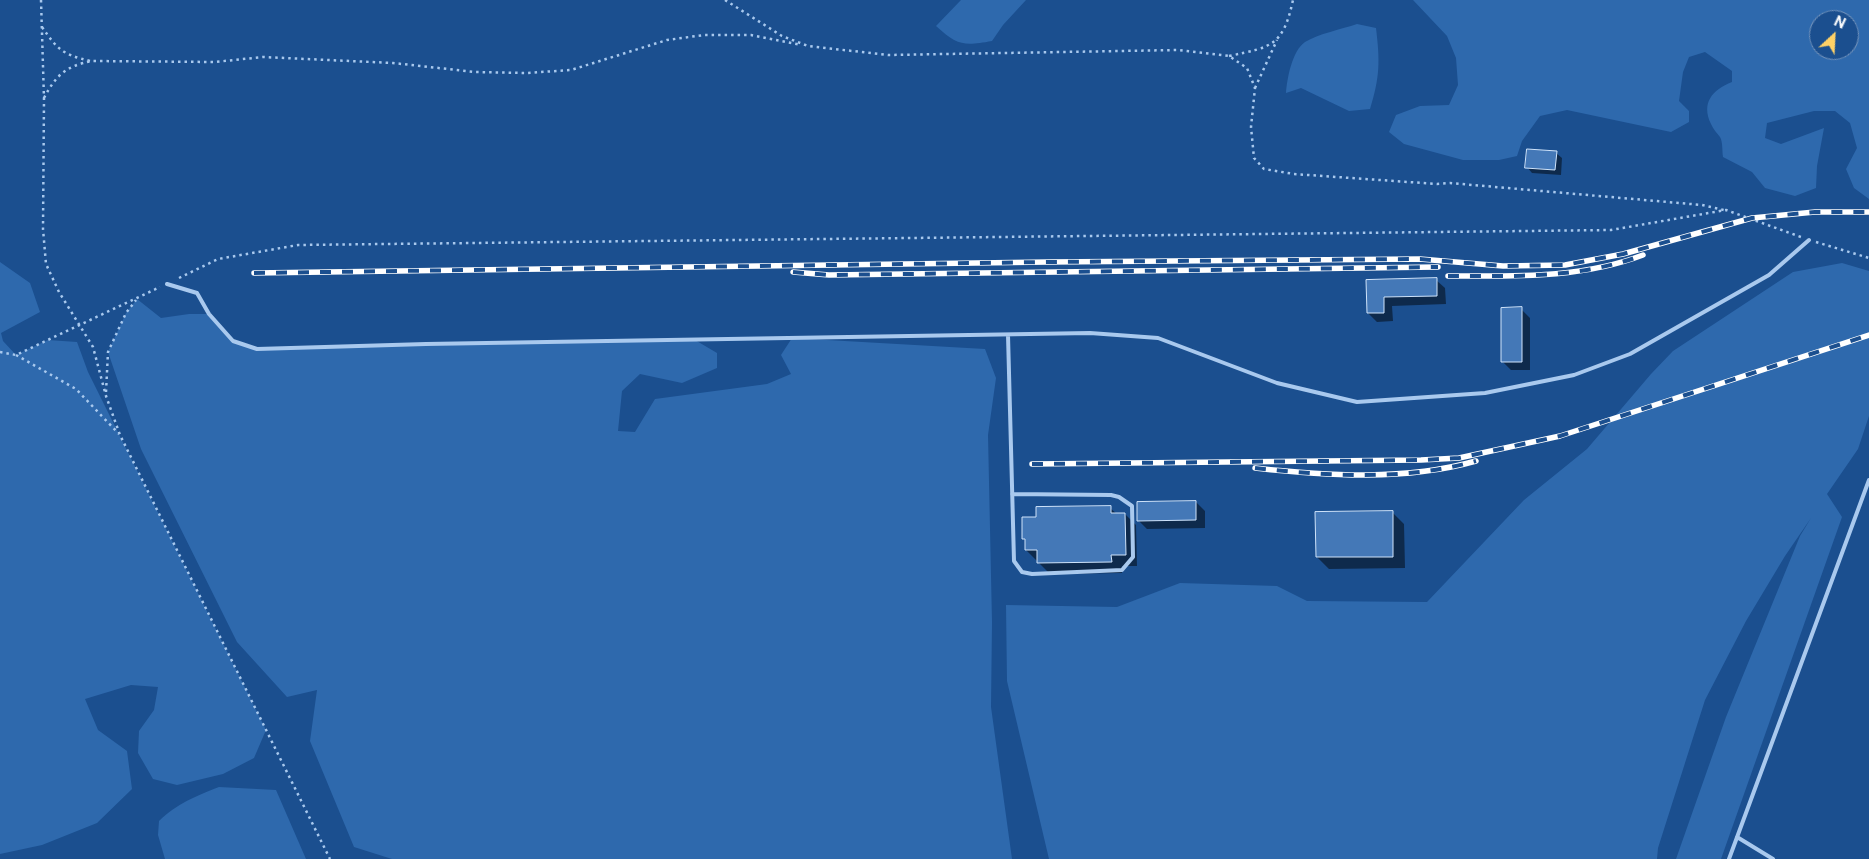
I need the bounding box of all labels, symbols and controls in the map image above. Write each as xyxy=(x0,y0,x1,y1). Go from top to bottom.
north arrow xyxy=(1809,10,1859,60)
text: N xyxy=(1832,13,1848,32)

